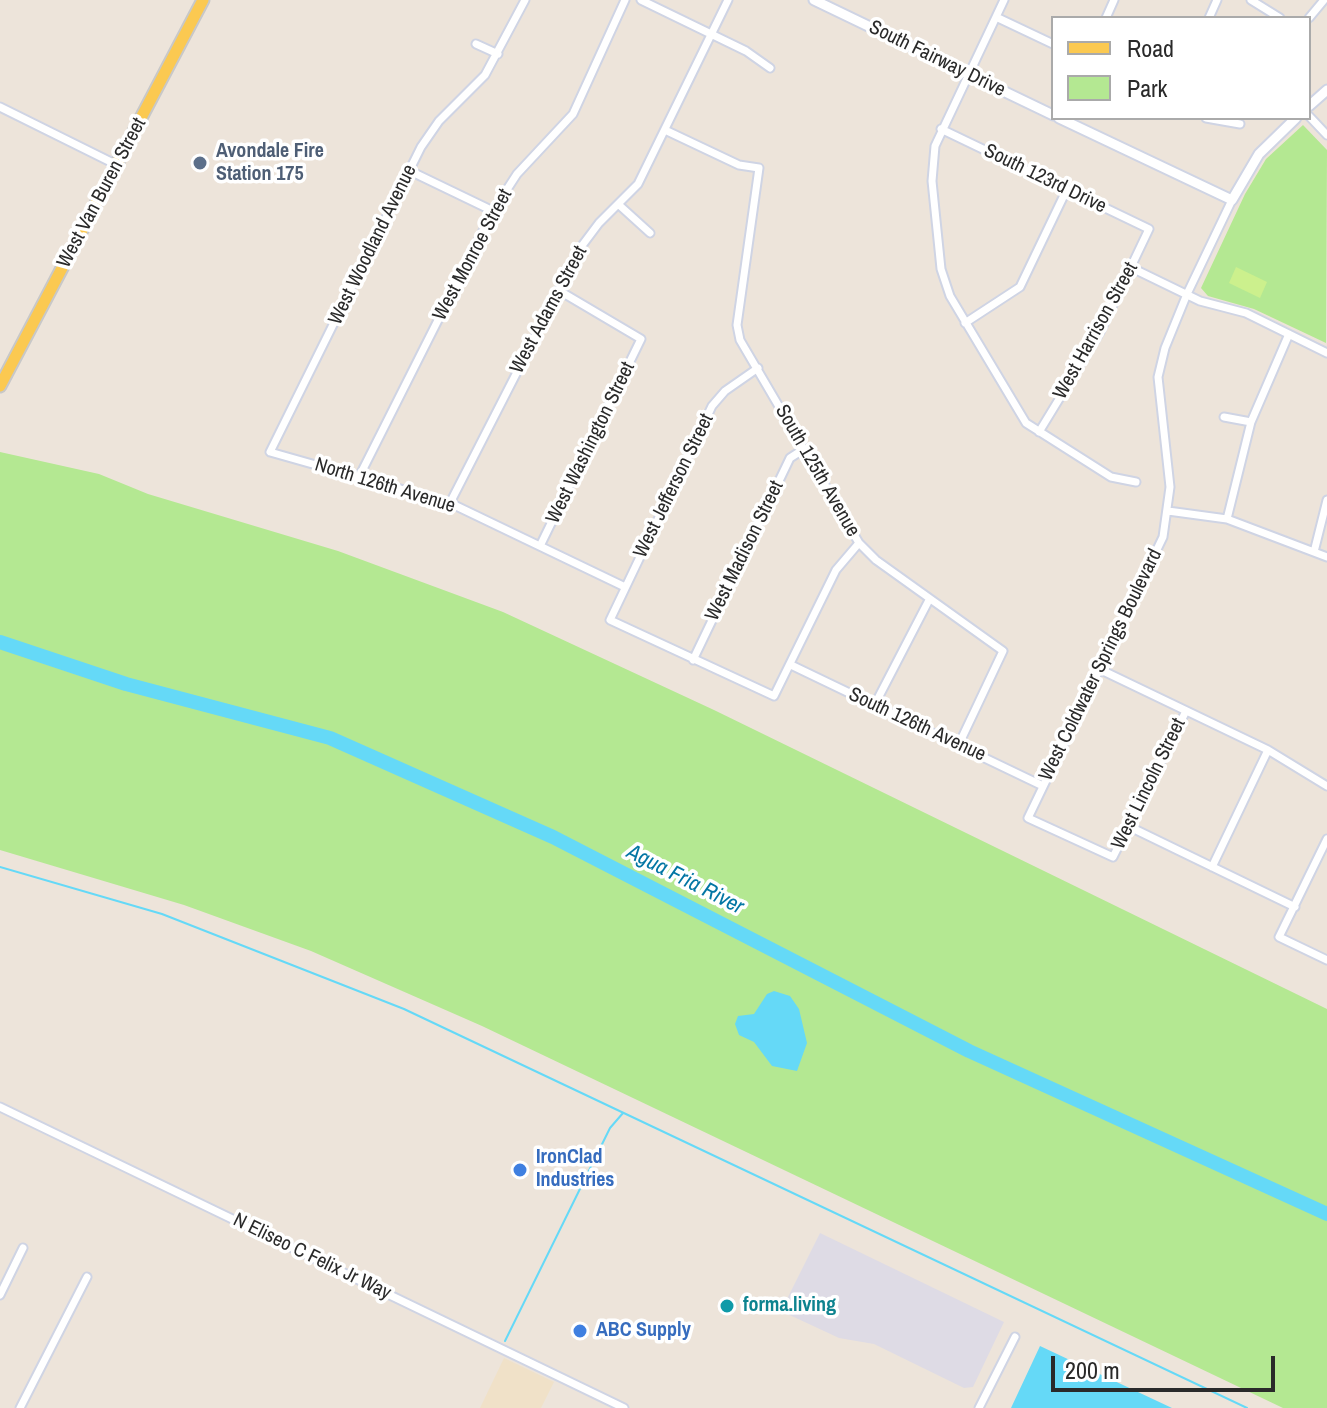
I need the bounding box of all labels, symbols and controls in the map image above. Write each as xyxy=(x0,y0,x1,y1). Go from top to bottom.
street label: South Fairway Drive xyxy=(865,16,1009,102)
legend xyxy=(1051,16,1311,120)
text: Road xyxy=(1127,32,1174,64)
text: Park xyxy=(1127,72,1167,104)
street label: West Van Buren Street xyxy=(52,114,152,272)
street label: South 123rd Drive xyxy=(980,139,1110,219)
place label: Avondale Fire Station 175 xyxy=(216,140,324,187)
marker: Avondale Fire Station 175 xyxy=(191,154,209,172)
street label: West Woodland Avenue xyxy=(324,161,422,329)
street label: West Monroe Street xyxy=(428,185,518,325)
street label: West Adams Street xyxy=(505,242,593,378)
street label: West Harrison Street xyxy=(1048,258,1144,404)
street label: West Washington Street xyxy=(541,358,641,528)
street label: South 125th Avenue xyxy=(770,401,864,541)
street label: West Jefferson Street xyxy=(629,410,719,562)
street label: North 126th Avenue xyxy=(312,453,458,519)
street label: West Madison Street xyxy=(701,477,789,625)
street label: West Coldwater Springs Boulevard xyxy=(1034,545,1168,785)
street label: South 126th Avenue xyxy=(845,683,989,767)
street label: West Lincoln Street xyxy=(1107,715,1191,853)
water label: Agua Fria River xyxy=(622,839,748,921)
place label: IronClad Industries xyxy=(536,1146,614,1193)
marker: IronClad Industries xyxy=(511,1161,529,1179)
street label: N Eliseo C Felix Jr Way xyxy=(229,1208,395,1306)
place label: forma.living xyxy=(743,1294,836,1318)
marker: forma.living xyxy=(718,1297,736,1315)
place label: ABC Supply xyxy=(596,1319,691,1343)
marker: ABC Supply xyxy=(571,1322,589,1340)
scale bar xyxy=(1055,1340,1279,1390)
text: 200 m xyxy=(1065,1354,1120,1386)

